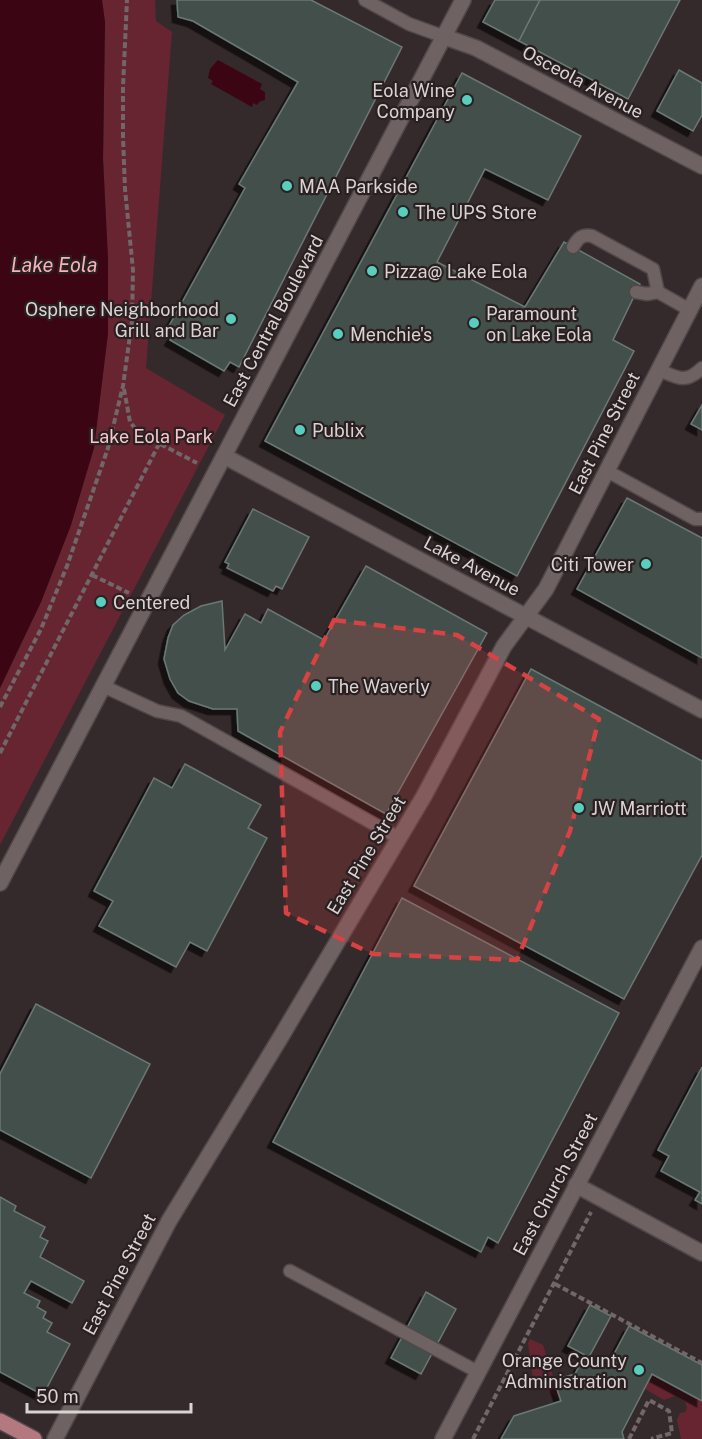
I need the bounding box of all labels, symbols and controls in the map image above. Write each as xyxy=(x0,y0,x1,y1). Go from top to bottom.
street label: Osceola Avenue xyxy=(519,41,647,123)
place label: Eola Wine Company xyxy=(372,80,455,122)
marker: Eola Wine Company xyxy=(460,93,474,107)
place label: MAA Parkside xyxy=(299,176,418,197)
marker: MAA Parkside xyxy=(280,179,294,193)
place label: The UPS Store xyxy=(415,202,537,223)
marker: The UPS Store xyxy=(396,205,410,219)
street label: East Central Boulevard xyxy=(219,232,327,410)
water label: Lake Eola xyxy=(11,253,97,277)
place label: Pizza@ Lake Eola xyxy=(384,261,527,282)
marker: Pizza@ Lake Eola xyxy=(365,264,379,278)
place label: Osphere Neighborhood Grill and Bar xyxy=(25,299,219,341)
place label: Paramount on Lake Eola xyxy=(486,303,592,345)
marker: Osphere Neighborhood Grill and Bar xyxy=(224,312,238,326)
marker: Paramount on Lake Eola xyxy=(467,316,481,330)
place label: Menchie's xyxy=(350,324,432,345)
marker: Menchie's xyxy=(331,327,345,341)
street label: East Pine Street xyxy=(564,368,644,498)
place label: Publix xyxy=(312,420,365,441)
marker: Publix xyxy=(293,423,307,437)
park label: Lake Eola Park xyxy=(89,426,213,447)
street label: Lake Avenue xyxy=(420,532,524,600)
place label: Citi Tower xyxy=(551,554,634,575)
marker: Citi Tower xyxy=(639,557,653,571)
place label: Centered xyxy=(113,592,190,613)
marker: Centered xyxy=(94,595,108,609)
place label: The Waverly xyxy=(328,676,430,697)
marker: The Waverly xyxy=(309,679,323,693)
street label: East Pine Street xyxy=(322,792,410,918)
place label: JW Marriott xyxy=(591,798,687,819)
marker: JW Marriott xyxy=(572,801,586,815)
street label: East Church Street xyxy=(509,1109,601,1259)
street label: East Pine Street xyxy=(78,1210,160,1338)
place label: Orange County Administration xyxy=(502,1350,627,1392)
marker: Orange County Administration xyxy=(632,1363,646,1377)
scale bar xyxy=(27,1376,190,1414)
text: 50 m xyxy=(36,1386,79,1407)

